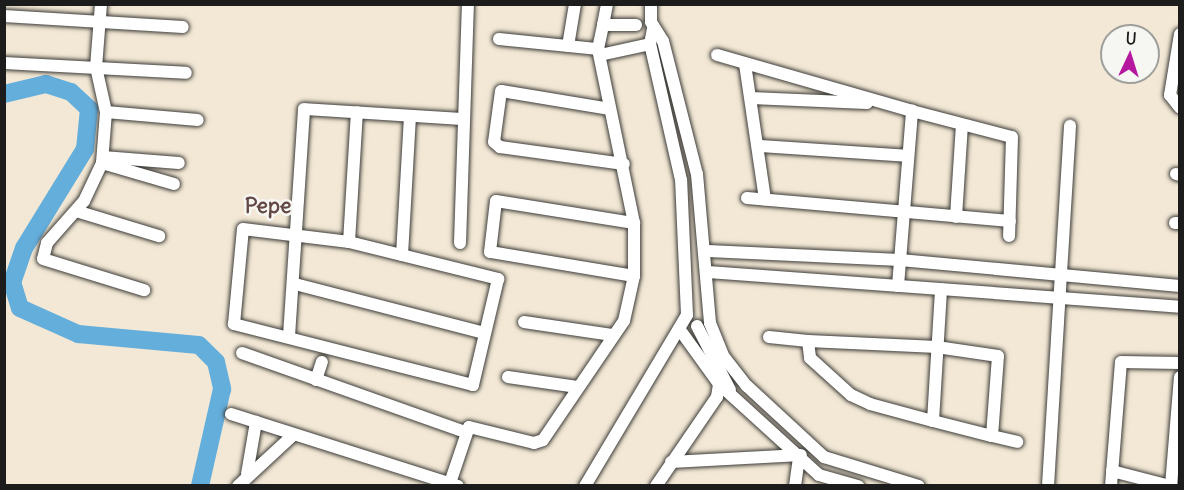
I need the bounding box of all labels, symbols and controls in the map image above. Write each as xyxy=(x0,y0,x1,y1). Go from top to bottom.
north arrow xyxy=(1100,24,1160,84)
text: U xyxy=(1125,28,1137,48)
district label: Pepe xyxy=(245,193,291,219)

